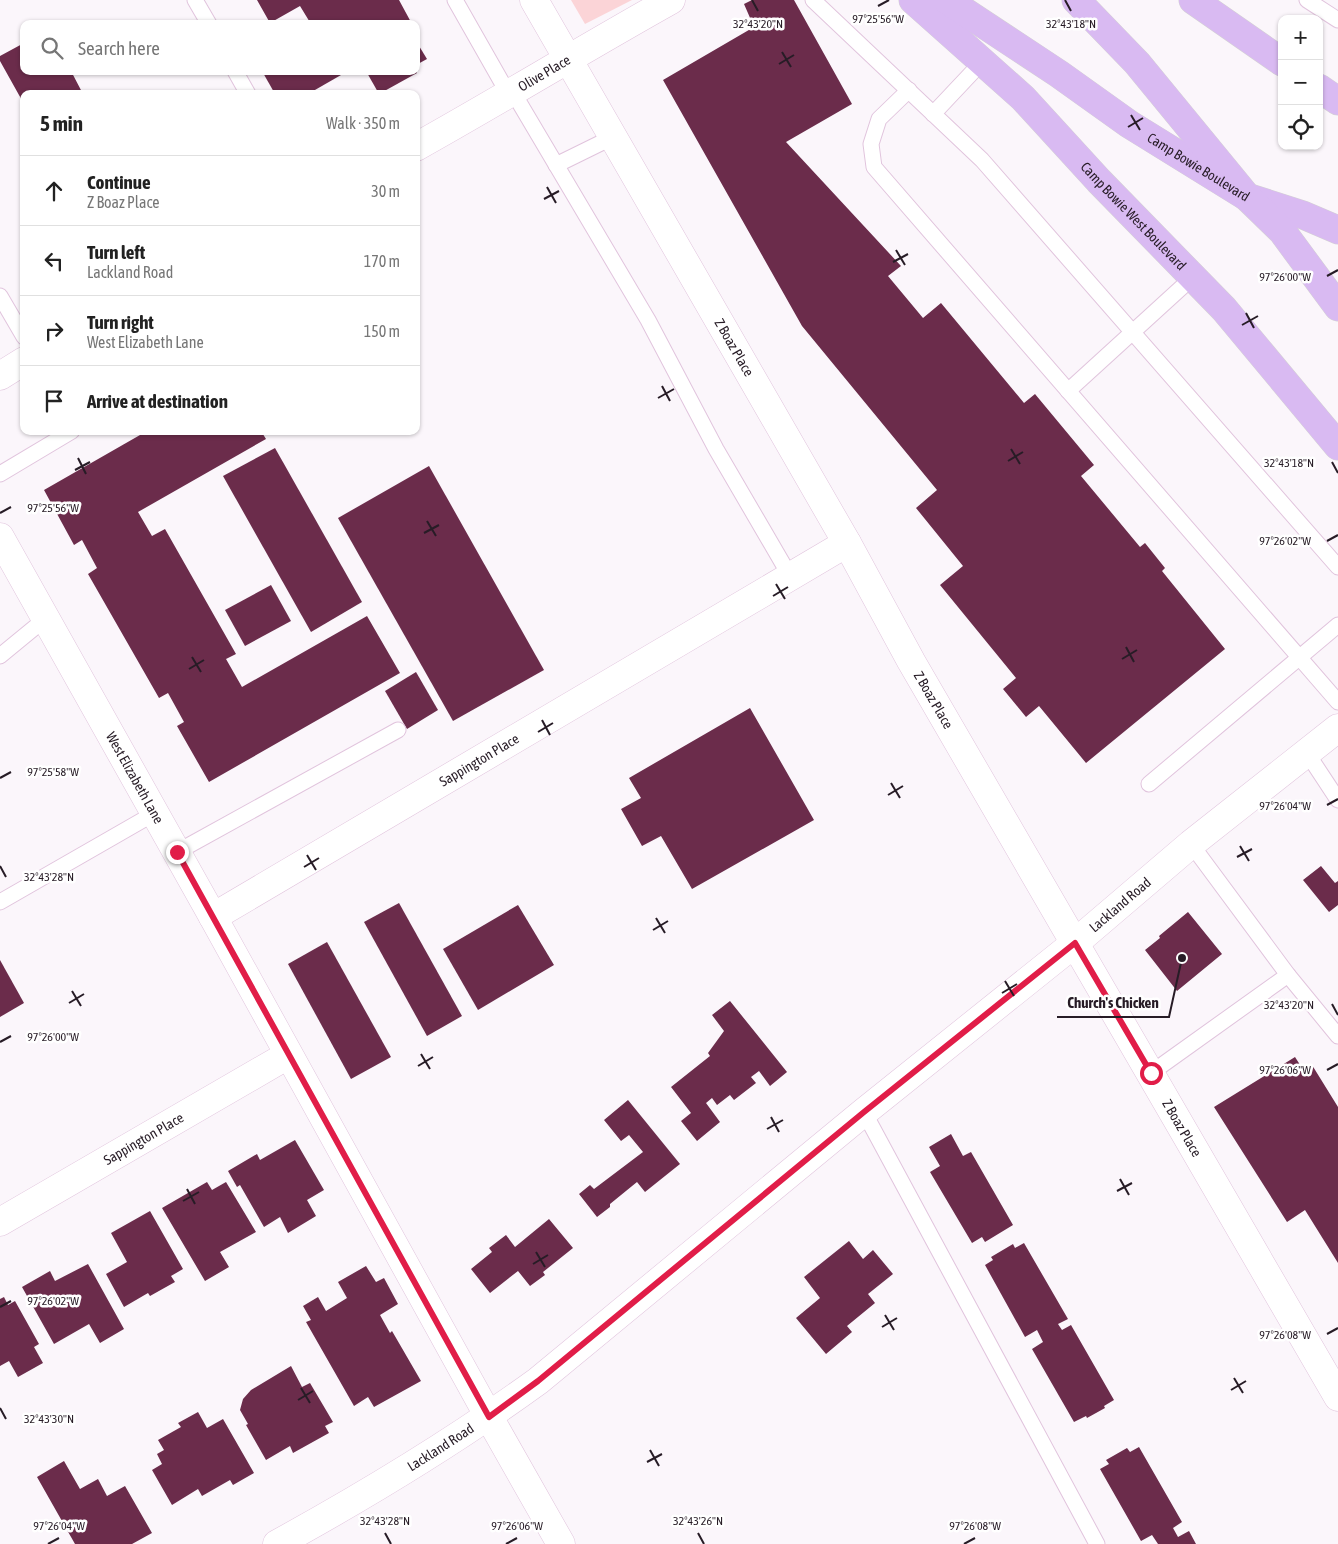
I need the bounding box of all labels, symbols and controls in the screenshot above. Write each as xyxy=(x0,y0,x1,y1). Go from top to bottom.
text: 97°25'56"W xyxy=(852,12,904,26)
map controls xyxy=(1278,15,1323,150)
button: + xyxy=(1278,15,1323,60)
text: 32°43'20"N xyxy=(733,17,783,31)
text: 32°43'18"N xyxy=(1046,17,1096,31)
search box xyxy=(20,20,420,75)
icon: search xyxy=(38,34,66,62)
text: Search here xyxy=(78,37,160,59)
street label: Olive Place xyxy=(515,52,573,95)
button: − xyxy=(1278,60,1323,105)
button: locate xyxy=(1278,105,1323,150)
text: 5 min xyxy=(40,111,83,135)
text: Walk · 350 m xyxy=(326,114,400,132)
street label: Camp Bowie Boulevard xyxy=(1144,129,1253,205)
street label: Camp Bowie West Boulevard xyxy=(1078,159,1189,273)
text: Continue xyxy=(87,171,151,193)
icon: ahead xyxy=(40,177,68,205)
text: 30 m xyxy=(371,182,400,200)
text: Z Boaz Place xyxy=(87,193,160,211)
text: Turn left xyxy=(87,241,145,263)
icon: left xyxy=(40,247,68,275)
text: 170 m xyxy=(364,252,400,270)
text: Lackland Road xyxy=(87,263,173,281)
text: 97°26'00"W xyxy=(1259,270,1311,284)
text: Turn right xyxy=(87,311,154,333)
street label: Z Boaz Place xyxy=(711,316,757,379)
icon: right xyxy=(40,317,68,345)
text: 150 m xyxy=(364,322,400,340)
text: West Elizabeth Lane xyxy=(87,333,204,351)
icon: arrive xyxy=(40,387,68,415)
text: Arrive at destination xyxy=(87,390,228,412)
text: 32°43'18"N xyxy=(1264,456,1314,470)
text: 97°25'56"W xyxy=(27,501,79,515)
text: 97°26'02"W xyxy=(1259,534,1311,548)
street label: Z Boaz Place xyxy=(911,668,956,731)
street label: West Elizabeth Lane xyxy=(103,729,167,826)
street label: Sappington Place xyxy=(436,730,522,790)
text: 97°25'58"W xyxy=(27,765,79,779)
text: 97°26'04"W xyxy=(1259,799,1311,813)
route end xyxy=(166,841,189,864)
text: 32°43'28"N xyxy=(24,870,74,884)
street label: Lackland Road xyxy=(1086,874,1154,935)
callout: Church's Chicken xyxy=(1057,987,1169,1017)
text: Church's Chicken xyxy=(1067,994,1159,1011)
text: 32°43'20"N xyxy=(1264,998,1314,1012)
text: 97°26'00"W xyxy=(27,1030,79,1044)
route start xyxy=(1140,1062,1163,1085)
text: 97°26'06"W xyxy=(1259,1063,1311,1077)
street label: Z Boaz Place xyxy=(1159,1097,1205,1160)
street label: Sappington Place xyxy=(101,1109,186,1168)
text: 97°26'02"W xyxy=(27,1294,79,1308)
text: 97°26'08"W xyxy=(1259,1328,1311,1342)
text: 32°43'30"N xyxy=(24,1412,74,1426)
street label: Lackland Road xyxy=(404,1420,477,1474)
text: 32°43'28"N xyxy=(360,1514,410,1528)
text: 32°43'26"N xyxy=(673,1514,723,1528)
text: 97°26'04"W xyxy=(33,1519,85,1533)
text: 97°26'06"W xyxy=(491,1519,543,1533)
text: 97°26'08"W xyxy=(949,1519,1001,1533)

